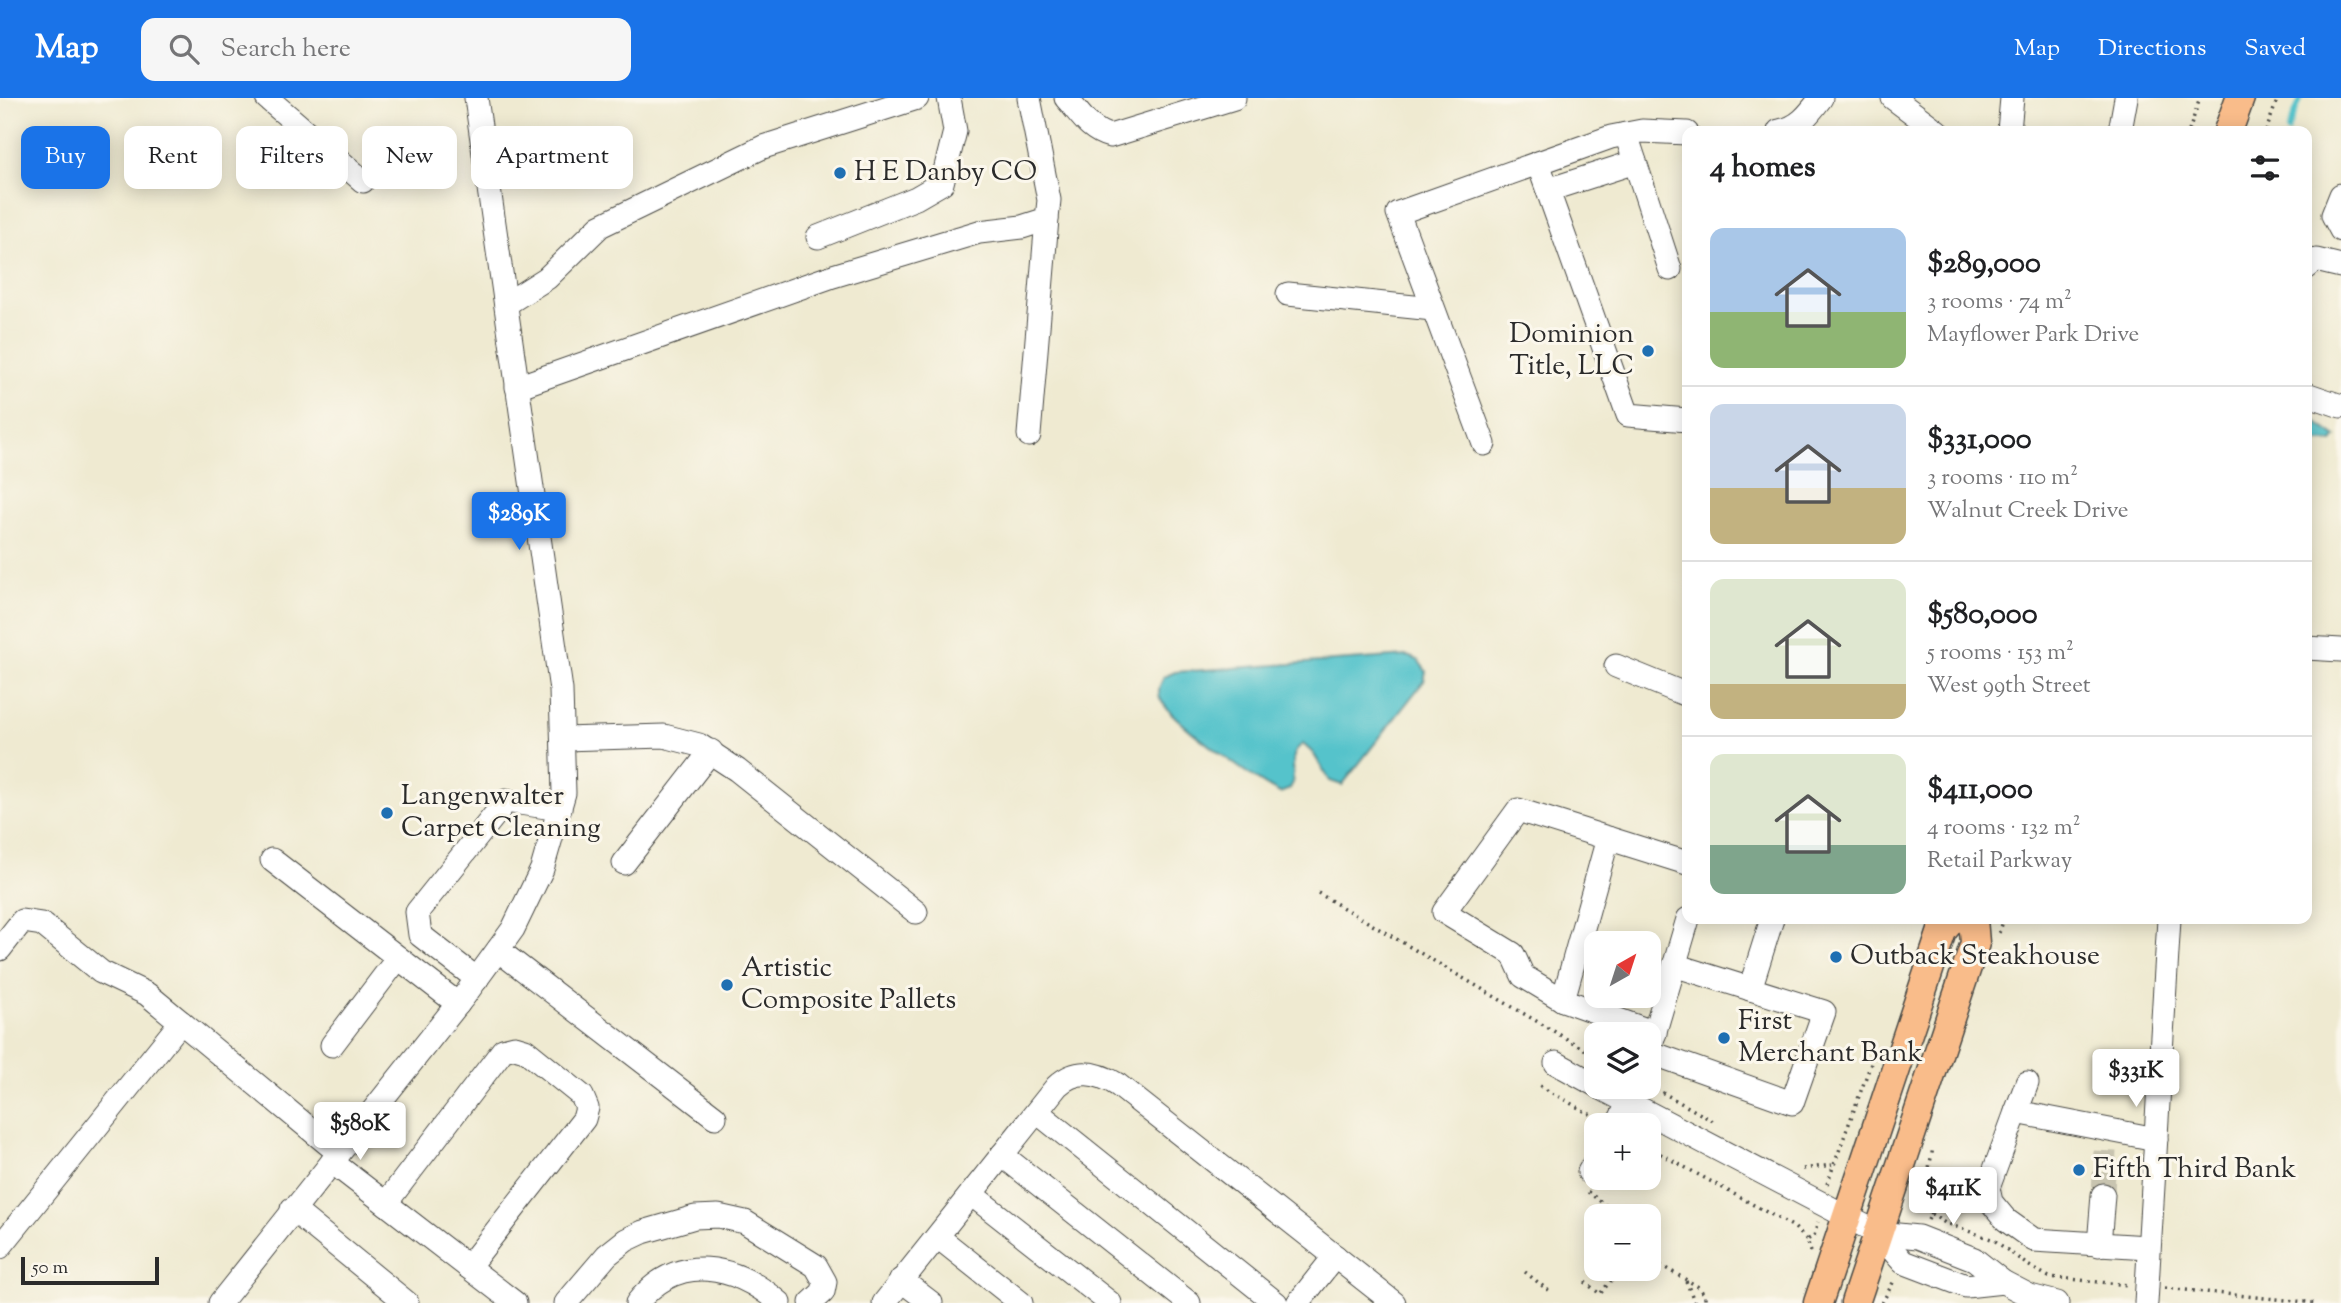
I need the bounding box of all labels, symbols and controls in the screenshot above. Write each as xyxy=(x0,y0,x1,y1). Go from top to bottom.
search box xyxy=(141,18,631,81)
text: Map xyxy=(35,25,99,73)
icon: search xyxy=(165,30,203,68)
text: Search here xyxy=(221,31,351,68)
text: Map xyxy=(2014,32,2060,66)
text: Directions xyxy=(2098,32,2206,66)
text: Saved xyxy=(2244,32,2306,66)
chip: Buy xyxy=(21,126,110,189)
chip: Rent xyxy=(124,126,222,189)
chip: Filters xyxy=(236,126,348,189)
chip: New xyxy=(362,126,457,189)
chip: Apartment xyxy=(471,126,633,189)
text: 4 homes xyxy=(1710,147,1816,190)
icon: filters xyxy=(2246,149,2284,187)
place label: H E Danby CO xyxy=(854,153,1037,193)
marker: H E Danby CO xyxy=(832,165,848,181)
text: $289,000 xyxy=(1927,243,2041,286)
icon: home xyxy=(1766,256,1850,340)
text: 3 rooms · 74 m² xyxy=(1927,286,2072,319)
place label: Dominion Title, LLC xyxy=(1509,315,1634,387)
text: Mayflower Park Drive xyxy=(1927,319,2139,352)
marker: Dominion Title, LLC xyxy=(1640,343,1656,359)
text: $331,000 xyxy=(1927,419,2032,462)
icon: home xyxy=(1766,432,1850,516)
text: 3 rooms · 110 m² xyxy=(1927,462,2078,495)
pin: $289K xyxy=(470,492,568,552)
text: Walnut Creek Drive xyxy=(1927,495,2129,528)
text: $289K xyxy=(488,498,550,531)
text: $580,000 xyxy=(1927,594,2038,637)
icon: home xyxy=(1766,607,1850,691)
text: 5 rooms · 153 m² xyxy=(1927,637,2074,670)
text: West 99th Street xyxy=(1927,670,2091,703)
text: $411,000 xyxy=(1927,769,2033,812)
place label: Langenwalter Carpet Cleaning xyxy=(401,777,601,849)
icon: home xyxy=(1766,782,1850,866)
marker: Langenwalter Carpet Cleaning xyxy=(379,805,395,821)
text: 4 rooms · 132 m² xyxy=(1927,812,2080,845)
text: Retail Parkway xyxy=(1927,845,2072,878)
north arrow xyxy=(1584,931,1661,1008)
map controls xyxy=(1584,931,1661,1281)
place label: Outback Steakhouse xyxy=(1850,937,2100,977)
place label: Artistic Composite Pallets xyxy=(741,949,956,1021)
marker: Outback Steakhouse xyxy=(1828,949,1844,965)
marker: Artistic Composite Pallets xyxy=(719,977,735,993)
place label: First Merchant Bank xyxy=(1738,1002,1923,1074)
button: layers xyxy=(1584,1022,1661,1099)
marker: First Merchant Bank xyxy=(1716,1030,1732,1046)
pin: $331K xyxy=(2087,1049,2185,1109)
text: $331K xyxy=(2108,1055,2164,1088)
pin: $580K xyxy=(311,1102,409,1162)
text: $580K xyxy=(330,1108,390,1141)
button: + xyxy=(1584,1113,1661,1190)
place label: Fifth Third Bank xyxy=(2093,1150,2296,1190)
marker: Fifth Third Bank xyxy=(2071,1162,2087,1178)
pin: $411K xyxy=(1904,1168,2002,1227)
text: $411K xyxy=(1925,1173,1981,1206)
button: − xyxy=(1584,1204,1661,1281)
scale bar xyxy=(21,1254,159,1286)
text: 50 m xyxy=(32,1255,68,1282)

